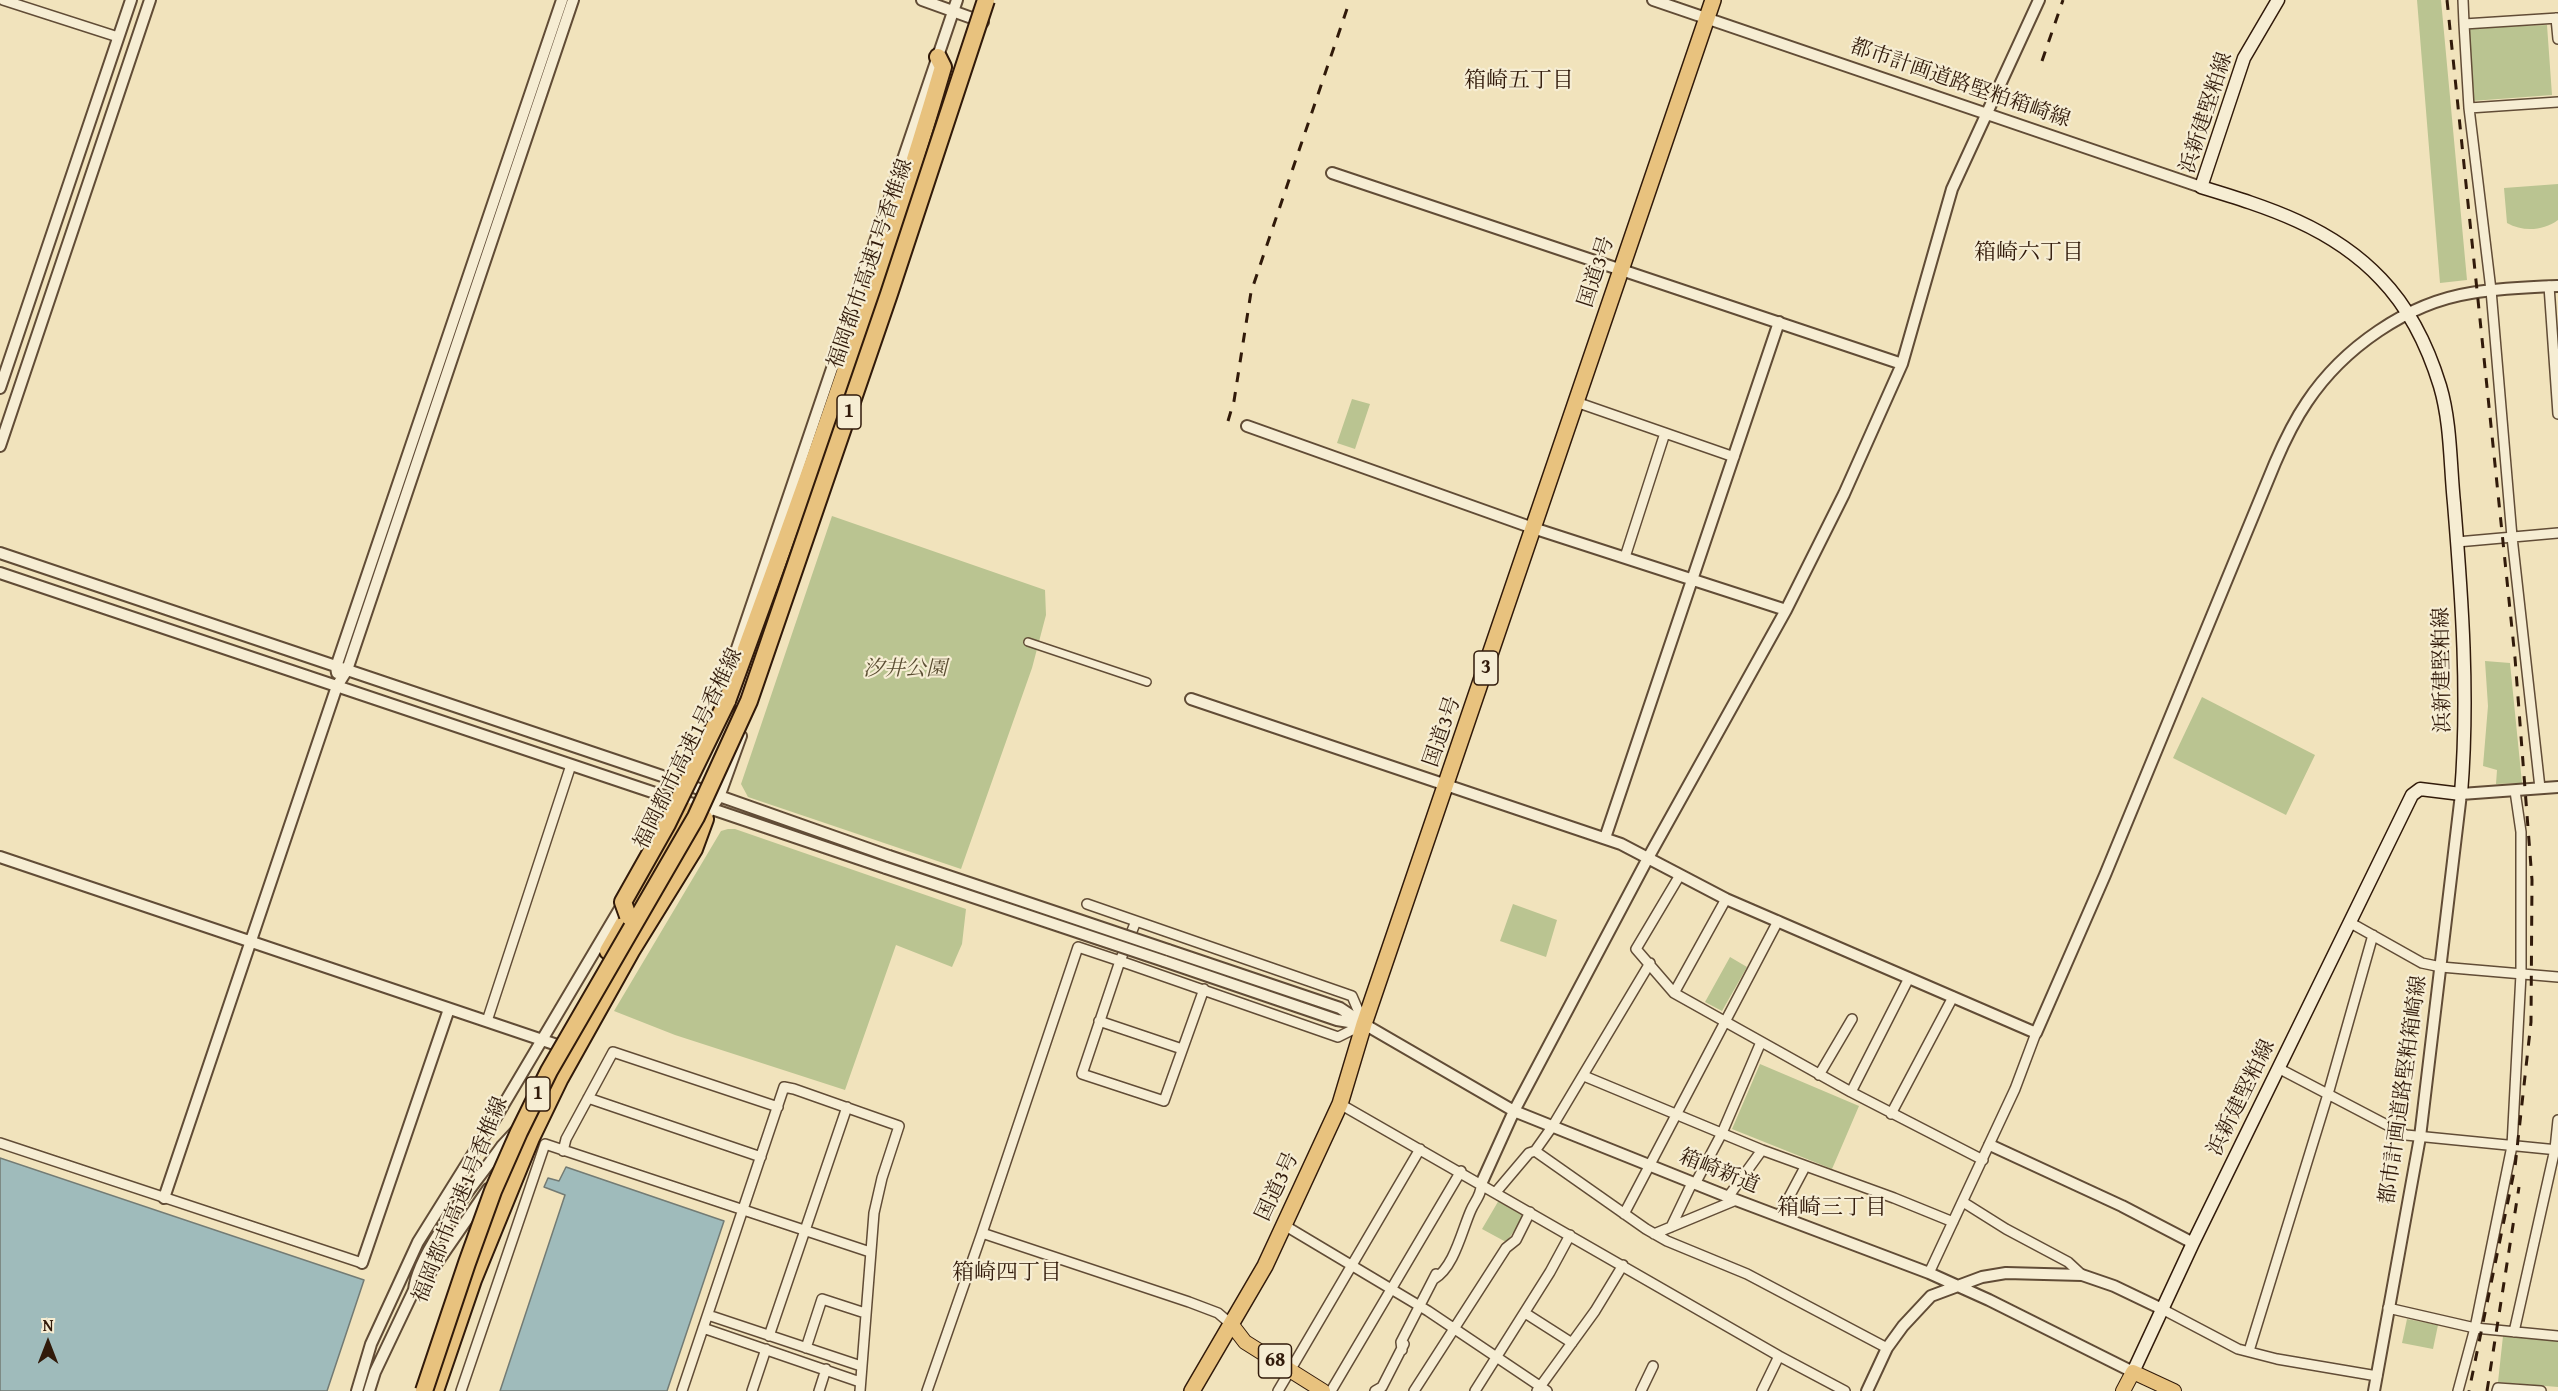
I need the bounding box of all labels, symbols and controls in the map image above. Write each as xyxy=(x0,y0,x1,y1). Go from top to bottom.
street label: 都市計画道路堅粕箱崎線 xyxy=(1847,34,2073,134)
street label: 浜新建堅粕線 xyxy=(2176,49,2238,177)
district label: 箱崎五丁目 xyxy=(1464,68,1574,94)
street label: 福岡都市高速1号香椎線 xyxy=(823,156,919,372)
street label: 国道3号 xyxy=(1574,233,1620,311)
district label: 箱崎六丁目 xyxy=(1974,240,2084,266)
road number: 1 xyxy=(837,395,861,429)
street label: 浜新建堅粕線 xyxy=(2429,607,2457,733)
street label: 福岡都市高速1号香椎線 xyxy=(629,645,749,853)
road number: 3 xyxy=(1474,651,1498,685)
park label: 汐井公園 xyxy=(863,657,947,683)
street label: 国道3号 xyxy=(1419,693,1467,771)
street label: 都市計画道路堅粕箱崎線 xyxy=(2375,974,2433,1206)
street label: 浜新建堅粕線 xyxy=(2203,1036,2281,1160)
road number: 1 xyxy=(526,1077,550,1111)
street label: 福岡都市高速1号香椎線 xyxy=(408,1093,514,1307)
street label: 箱崎新道 xyxy=(1675,1145,1763,1199)
street label: 国道3号 xyxy=(1251,1149,1305,1225)
district label: 箱崎三丁目 xyxy=(1777,1195,1887,1221)
district label: 箱崎四丁目 xyxy=(952,1260,1062,1286)
north arrow xyxy=(18,1313,78,1373)
text: N xyxy=(43,1313,53,1337)
road number: 68 xyxy=(1258,1344,1292,1378)

